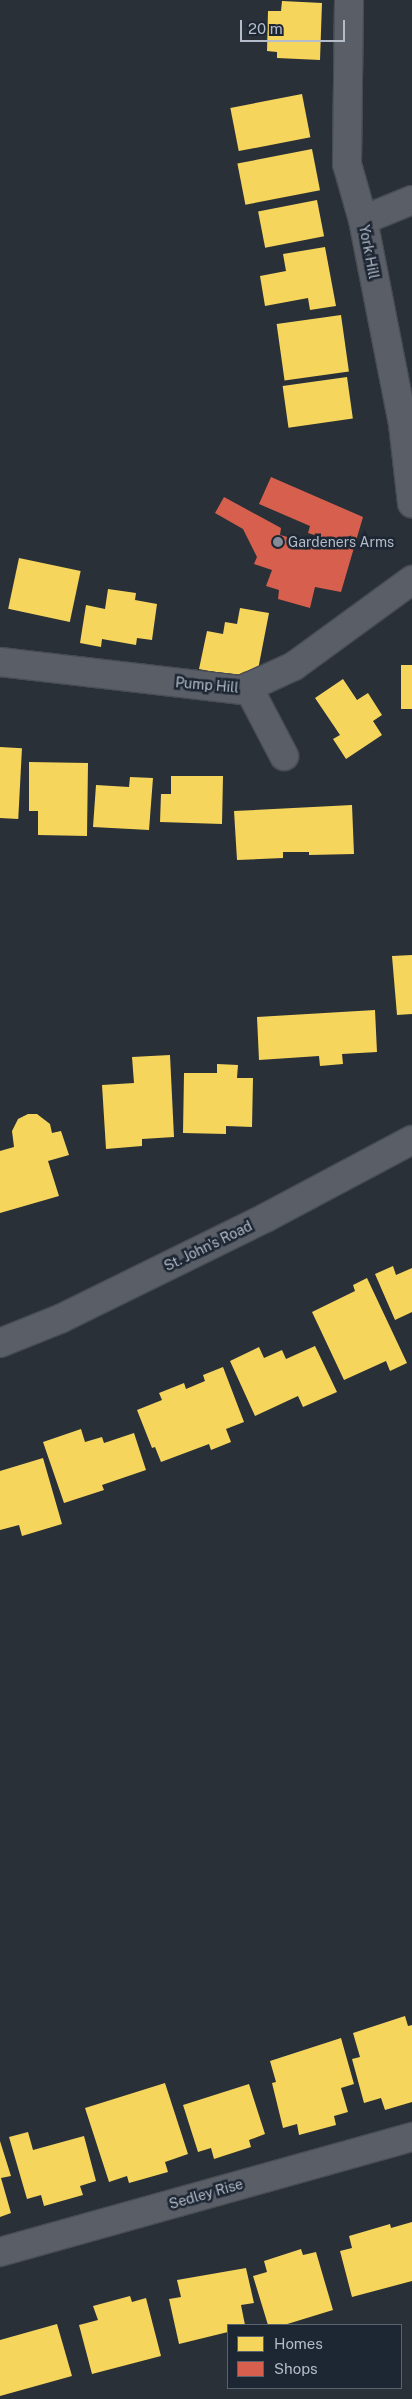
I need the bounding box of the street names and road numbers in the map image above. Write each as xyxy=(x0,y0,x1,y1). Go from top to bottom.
street label: York Hill xyxy=(356,223,382,281)
street label: Pump Hill xyxy=(175,674,239,696)
street label: St. John's Road xyxy=(161,1217,255,1275)
street label: Sedley Rise xyxy=(167,2175,245,2213)

